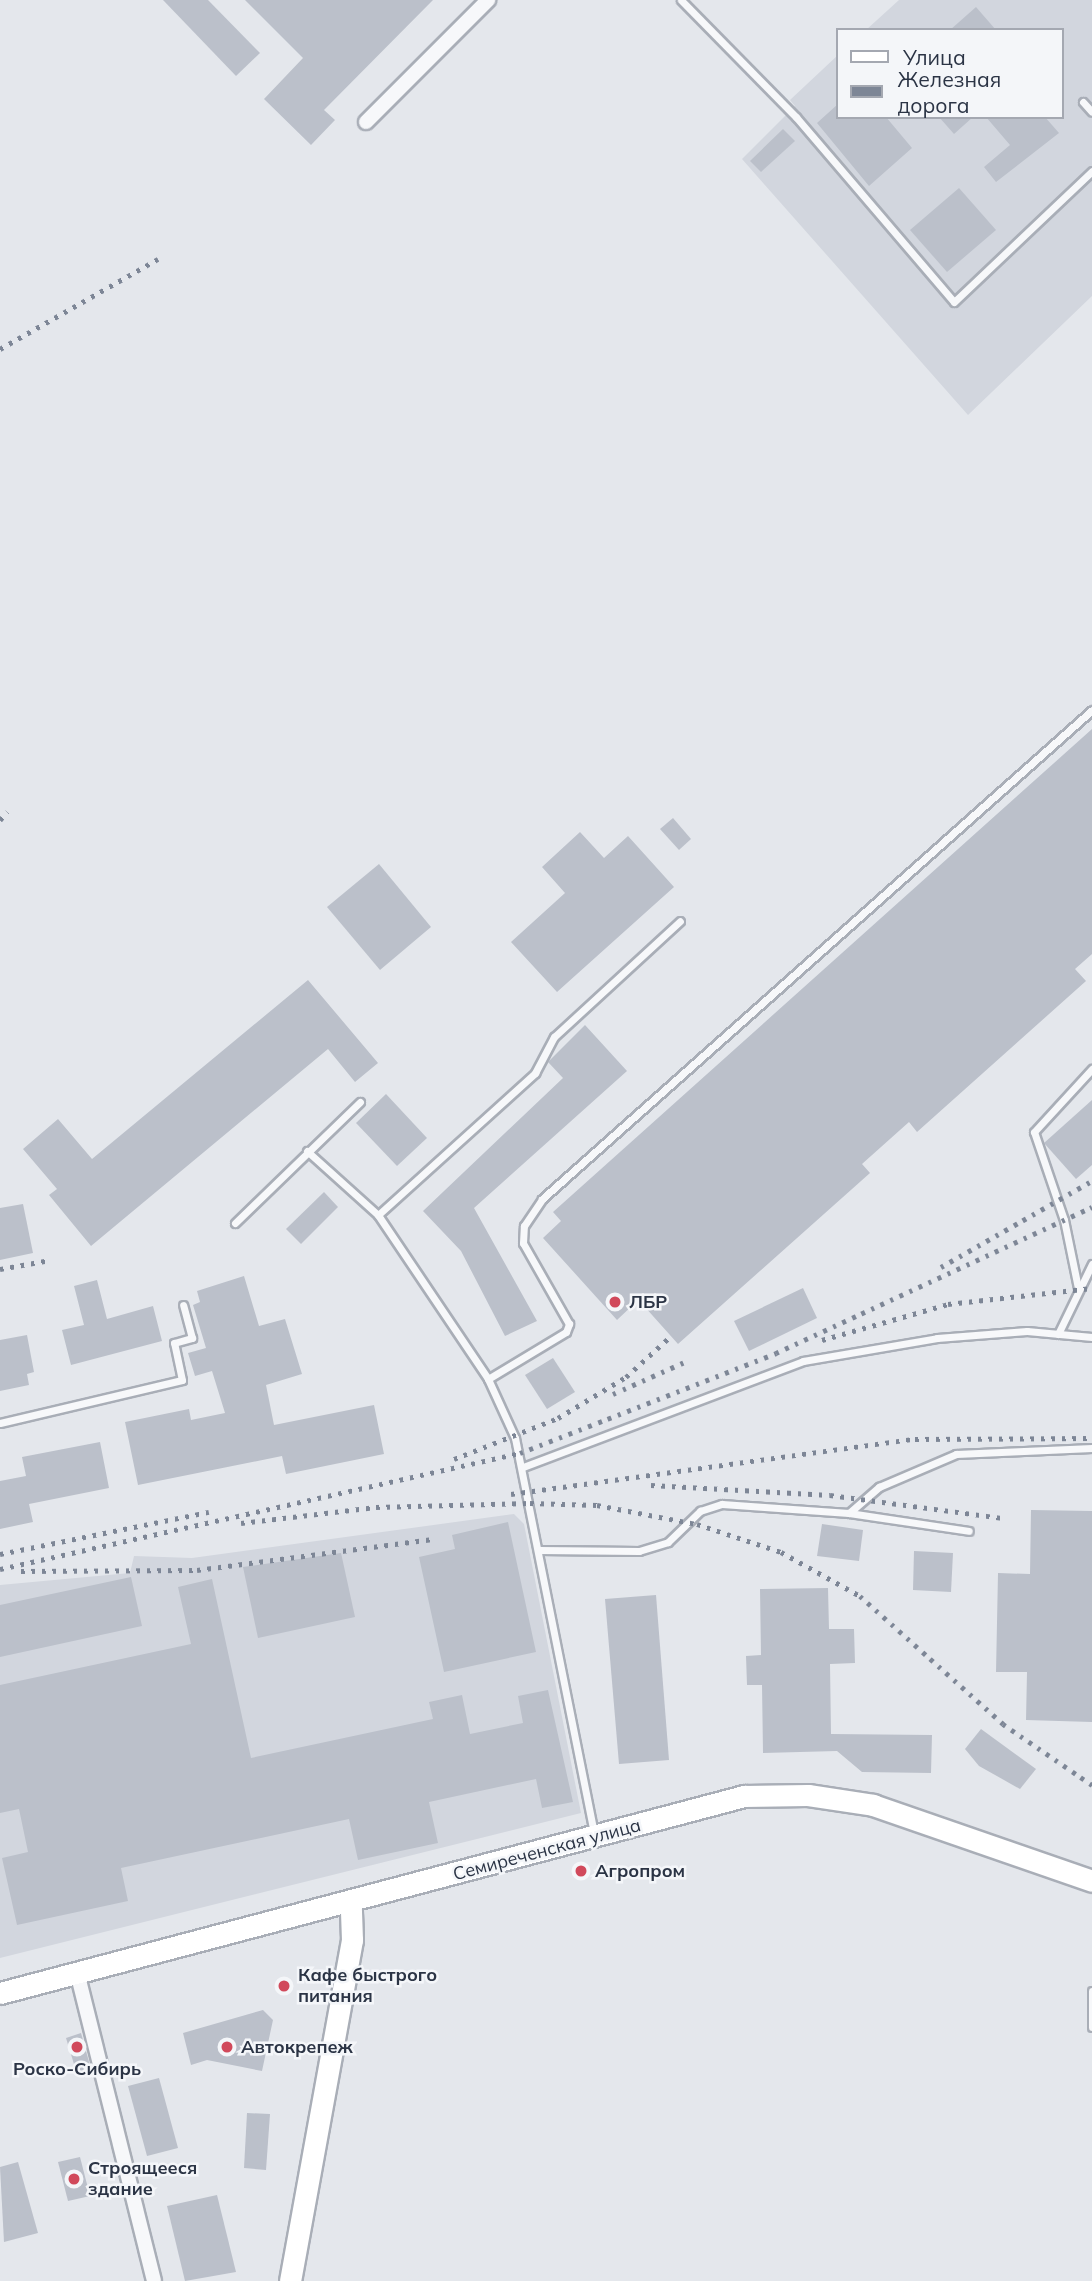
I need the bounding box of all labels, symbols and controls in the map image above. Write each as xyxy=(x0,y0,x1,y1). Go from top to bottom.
legend xyxy=(836,28,1064,119)
text: Улица xyxy=(903,44,966,70)
text: Железная дорога xyxy=(897,66,1001,118)
place label: ЛБР xyxy=(629,1291,667,1313)
marker: ЛБР xyxy=(607,1294,623,1310)
street label: Семиреченская улица xyxy=(451,1815,643,1885)
place label: Агропром xyxy=(595,1860,685,1882)
marker: Агропром xyxy=(573,1863,589,1879)
place label: Кафе быстрого питания xyxy=(298,1965,437,2008)
marker: Кафе быстрого питания xyxy=(276,1978,292,1994)
place label: Автокрепеж xyxy=(241,2036,353,2058)
marker: Роско-Сибирь xyxy=(69,2039,85,2055)
marker: Автокрепеж xyxy=(219,2039,235,2055)
place label: Роско-Сибирь xyxy=(13,2058,141,2080)
place label: Строящееся здание xyxy=(88,2158,197,2200)
marker: Строящееся здание xyxy=(66,2171,82,2187)

